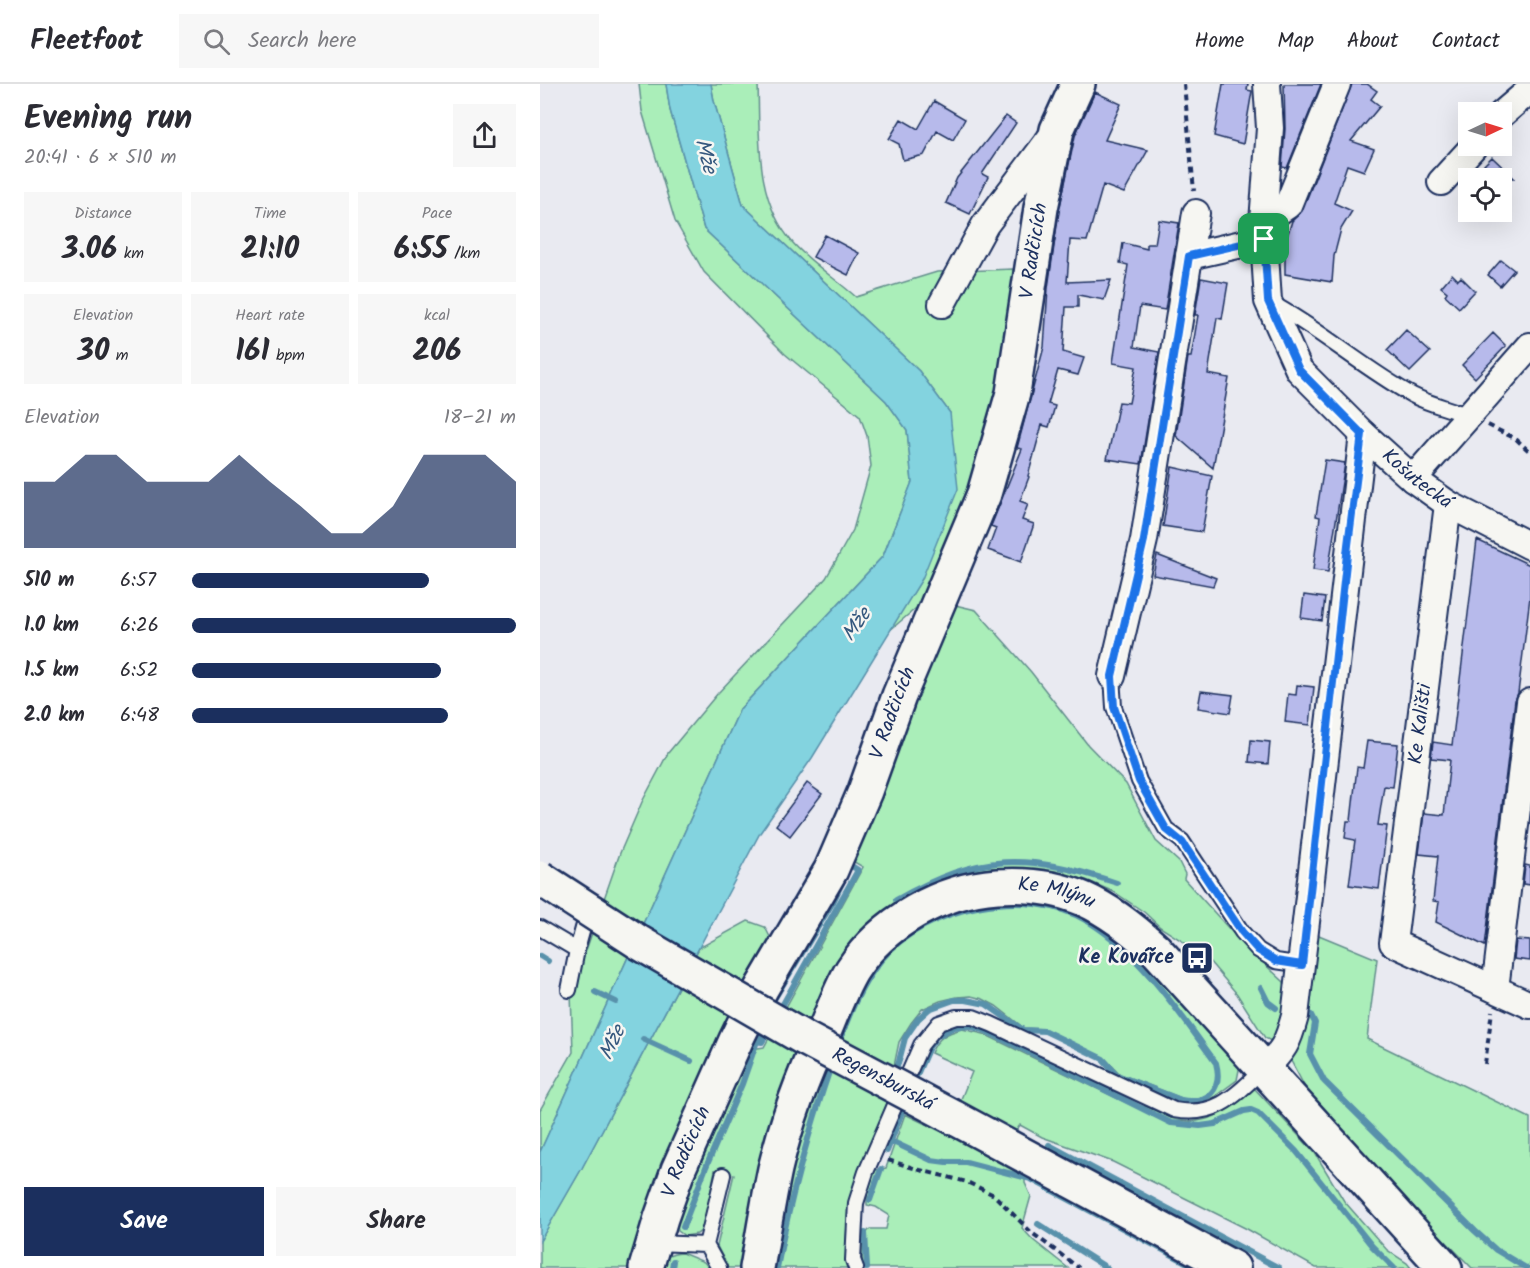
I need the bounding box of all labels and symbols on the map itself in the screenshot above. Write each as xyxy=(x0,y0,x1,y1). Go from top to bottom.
north arrow xyxy=(1458,102,1512,156)
water label: Mže xyxy=(685,135,726,180)
street label: V Radčicích xyxy=(1011,201,1058,301)
pin xyxy=(1238,213,1289,264)
street label: Košutecká xyxy=(1374,441,1460,519)
water label: Mže xyxy=(833,599,882,649)
street label: V Radčicích xyxy=(861,662,925,764)
street label: Ke Kališti xyxy=(1400,681,1442,766)
street label: Ke Mlýnu xyxy=(1017,869,1101,919)
bus stop icon: Ke Kovářce xyxy=(1179,940,1215,976)
place label: Ke Kovářce xyxy=(1078,942,1174,974)
water label: Mže xyxy=(591,1018,636,1066)
street label: Regensburská xyxy=(826,1039,941,1121)
street label: V Radčicích xyxy=(653,1101,720,1202)

